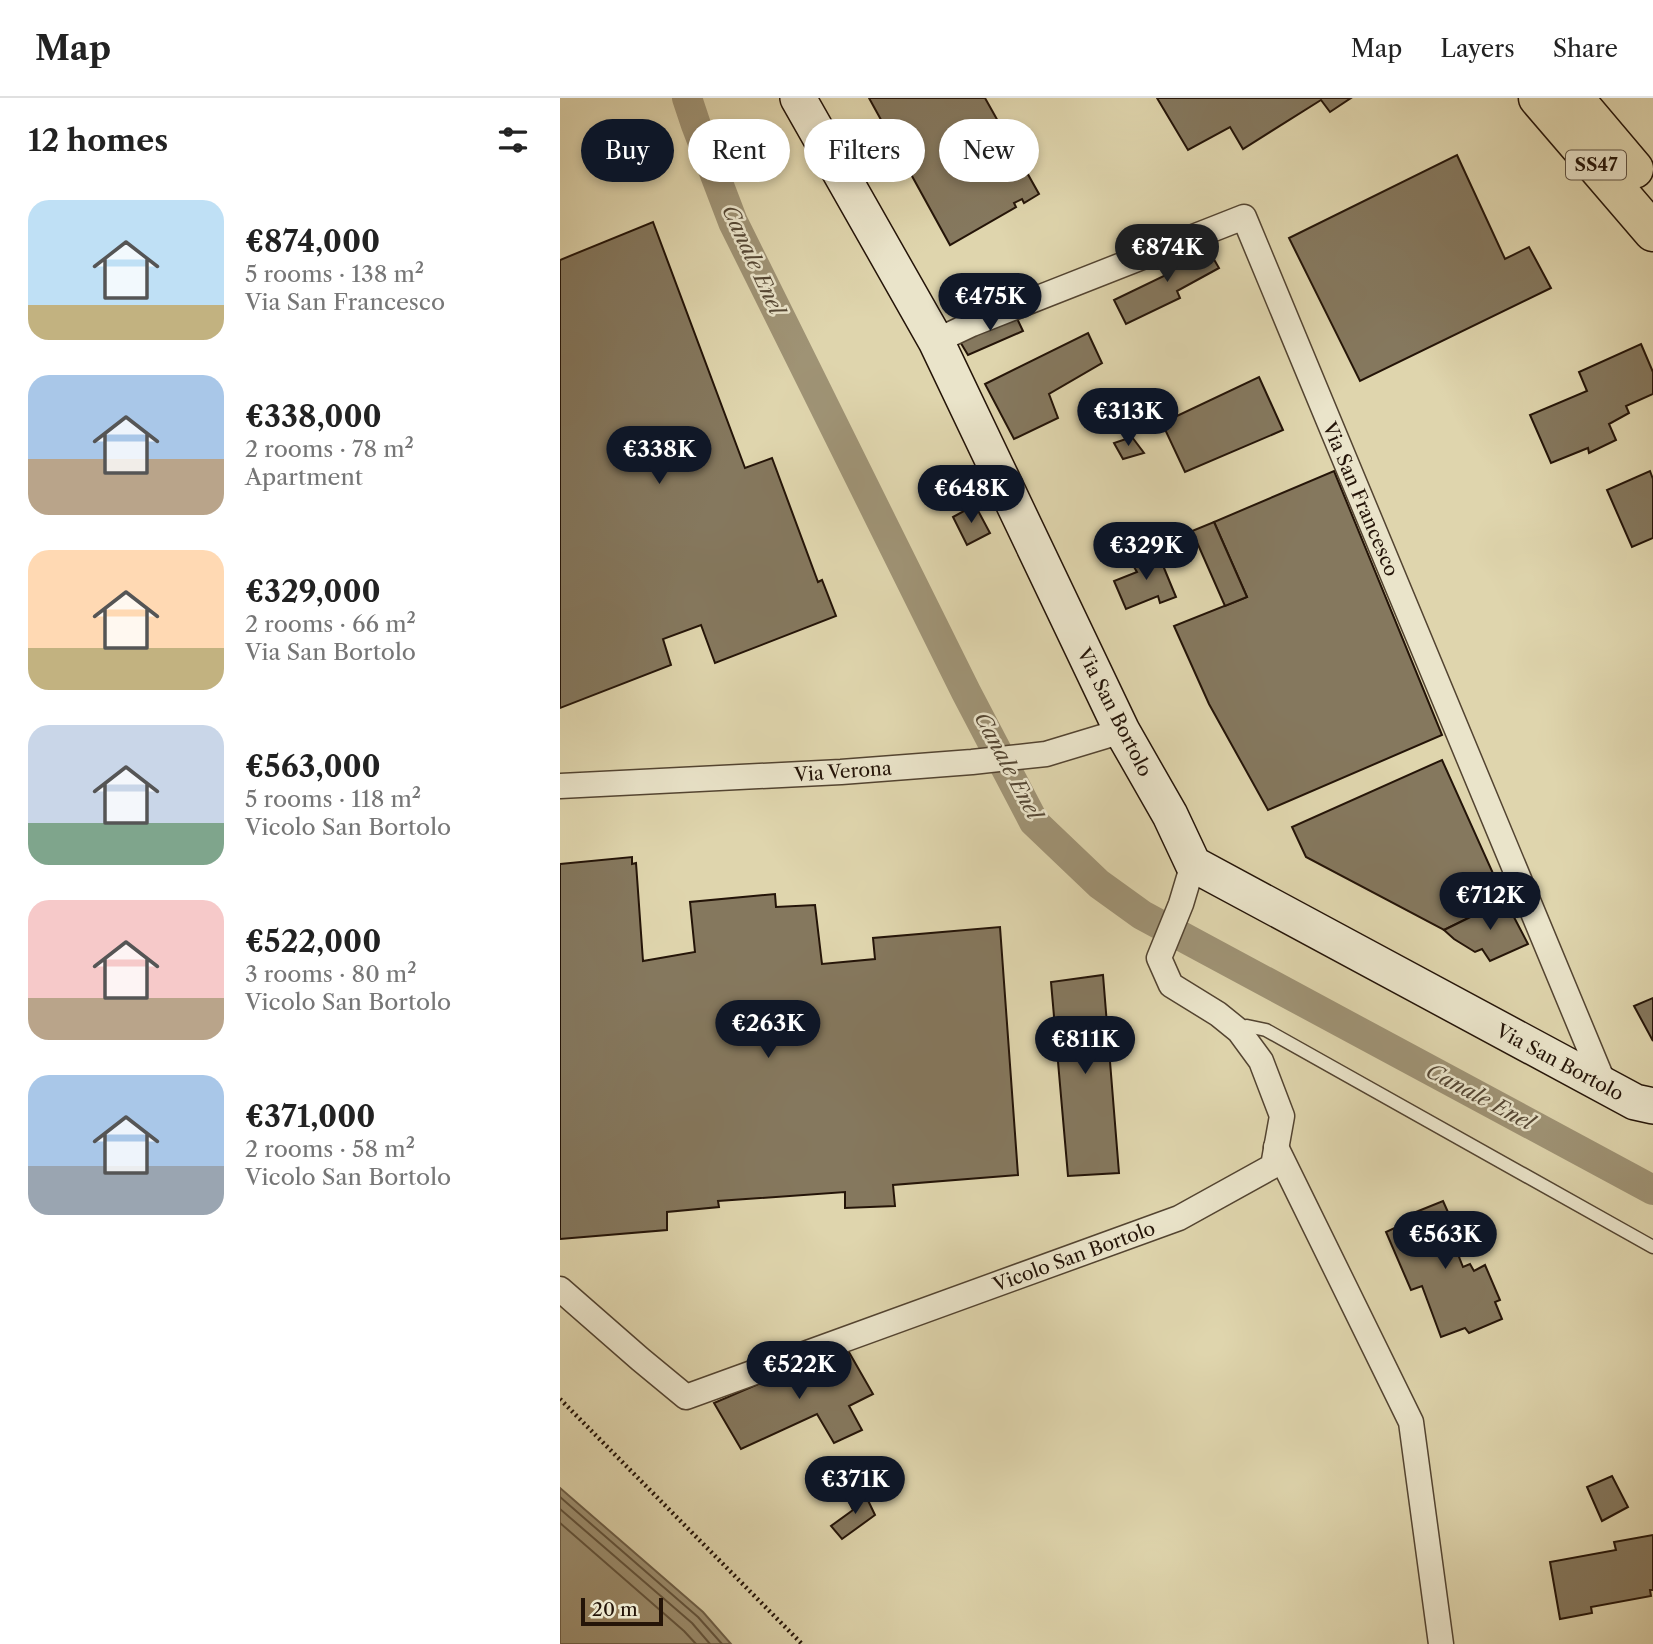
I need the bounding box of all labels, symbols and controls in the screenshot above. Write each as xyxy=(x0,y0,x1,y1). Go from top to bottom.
text: Map xyxy=(35,28,111,69)
text: Map xyxy=(1351,34,1402,63)
text: Layers xyxy=(1440,34,1515,63)
text: Share xyxy=(1553,34,1618,63)
chip: Buy xyxy=(581,119,674,182)
chip: Rent xyxy=(688,119,790,182)
chip: Filters xyxy=(804,119,925,182)
chip: New xyxy=(939,119,1039,182)
icon: filters xyxy=(494,121,532,159)
text: 12 homes xyxy=(28,122,168,159)
road number: SS47 xyxy=(1566,150,1626,180)
water label: Canale Enel xyxy=(717,201,791,321)
text: €874,000 xyxy=(245,223,380,260)
pin: €874K xyxy=(1118,225,1216,284)
icon: home xyxy=(84,228,168,312)
text: €874K xyxy=(1131,233,1203,261)
text: 5 rooms · 138 m² xyxy=(245,260,424,288)
pin: €475K xyxy=(941,274,1039,333)
text: €475K xyxy=(954,282,1026,310)
text: Via San Francesco xyxy=(245,288,445,316)
pin: €313K xyxy=(1079,388,1177,448)
text: €313K xyxy=(1093,397,1163,425)
text: €338,000 xyxy=(245,398,382,435)
icon: home xyxy=(84,403,168,487)
street label: Via San Francesco xyxy=(1317,418,1403,580)
pin: €338K xyxy=(610,426,708,486)
text: 2 rooms · 78 m² xyxy=(245,435,414,463)
text: €338K xyxy=(622,435,696,463)
text: Apartment xyxy=(245,463,363,491)
pin: €648K xyxy=(922,466,1020,525)
text: €648K xyxy=(934,474,1008,502)
pin: €329K xyxy=(1097,522,1195,582)
text: €329K xyxy=(1109,531,1183,559)
text: €329,000 xyxy=(245,573,381,610)
icon: home xyxy=(84,578,168,662)
text: 2 rooms · 66 m² xyxy=(245,610,416,638)
text: Via San Bortolo xyxy=(245,638,416,666)
street label: Via San Bortolo xyxy=(1072,643,1157,780)
water label: Canale Enel xyxy=(970,708,1048,826)
text: €563,000 xyxy=(245,748,381,785)
icon: home xyxy=(84,753,168,837)
street label: Via Verona xyxy=(793,757,893,786)
text: 5 rooms · 118 m² xyxy=(245,785,421,813)
text: Vicolo San Bortolo xyxy=(245,813,451,841)
pin: €712K xyxy=(1441,872,1539,932)
text: €712K xyxy=(1456,881,1524,909)
text: €522,000 xyxy=(245,923,381,960)
icon: home xyxy=(84,928,168,1012)
text: 3 rooms · 80 m² xyxy=(245,960,417,988)
text: Vicolo San Bortolo xyxy=(245,988,451,1016)
pin: €263K xyxy=(719,1000,817,1060)
text: €263K xyxy=(731,1009,805,1037)
pin: €811K xyxy=(1036,1016,1134,1076)
street label: Via San Bortolo xyxy=(1491,1019,1627,1106)
text: €811K xyxy=(1051,1025,1119,1053)
water label: Canale Enel xyxy=(1422,1058,1540,1136)
text: €371,000 xyxy=(245,1098,375,1135)
icon: home xyxy=(84,1103,168,1187)
text: 2 rooms · 58 m² xyxy=(245,1135,415,1163)
text: Vicolo San Bortolo xyxy=(245,1163,451,1191)
pin: €563K xyxy=(1396,1212,1494,1271)
street label: Vicolo San Bortolo xyxy=(989,1217,1158,1297)
text: €563K xyxy=(1409,1220,1481,1248)
pin: €522K xyxy=(750,1342,848,1401)
text: €522K xyxy=(763,1350,835,1378)
pin: €371K xyxy=(806,1456,904,1516)
text: €371K xyxy=(821,1465,889,1493)
scale bar xyxy=(581,1595,663,1627)
text: 20 m xyxy=(592,1598,638,1621)

